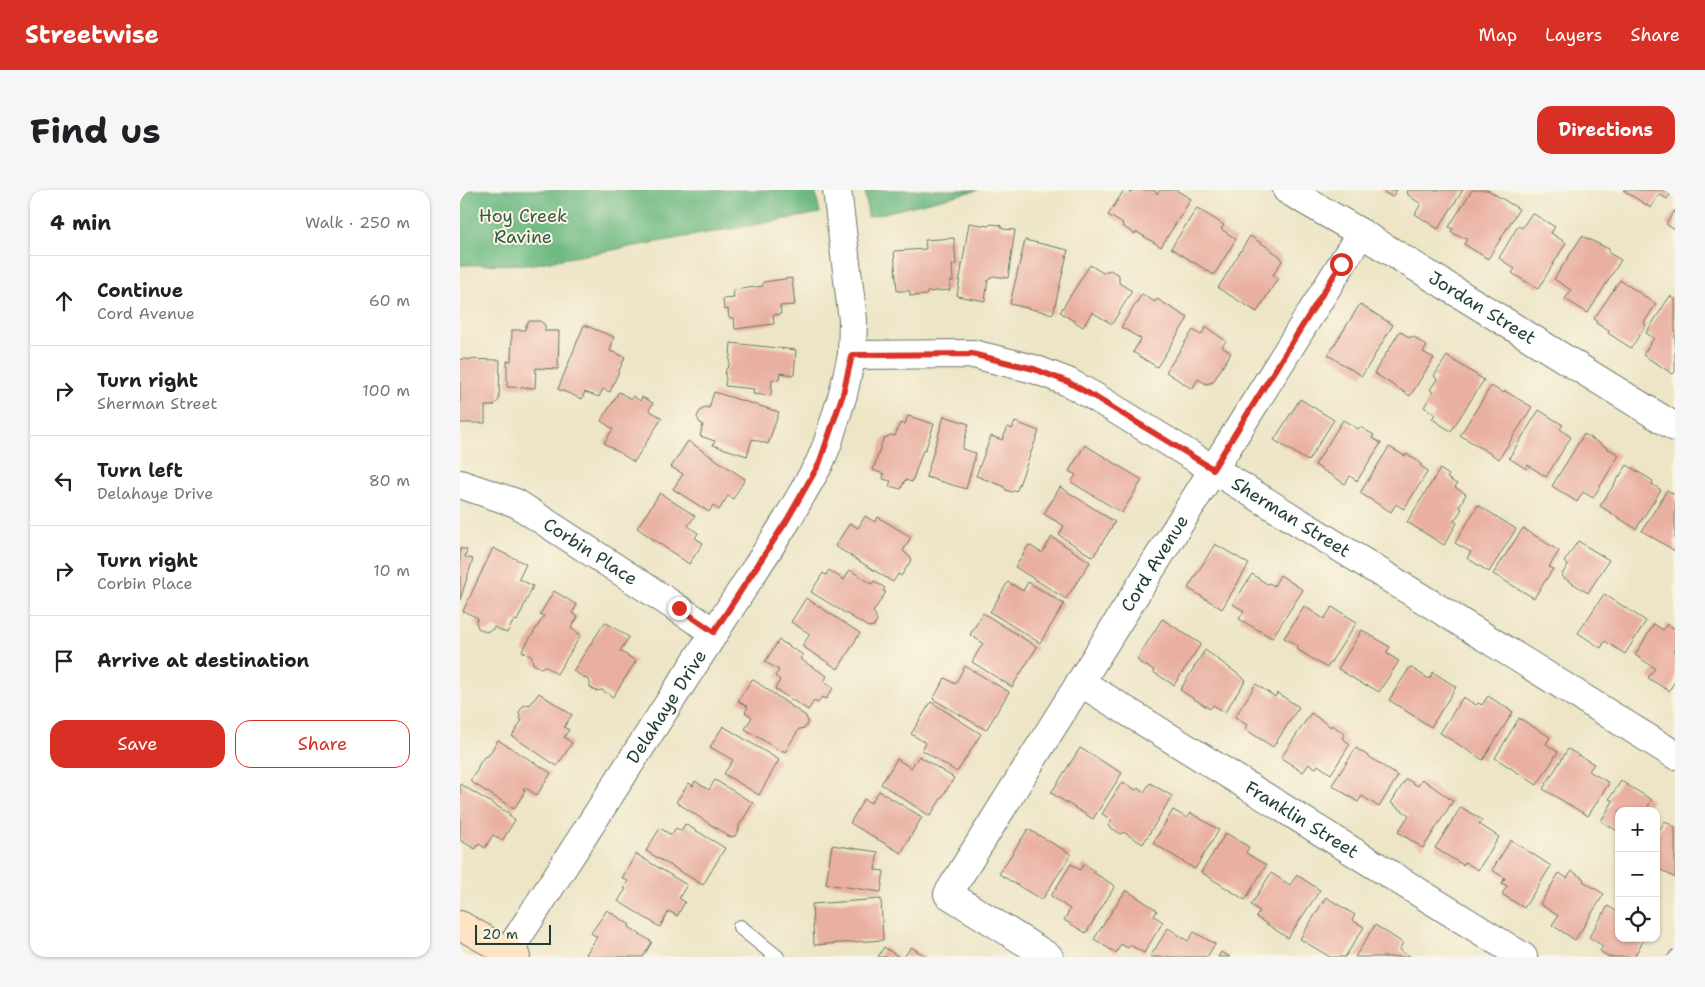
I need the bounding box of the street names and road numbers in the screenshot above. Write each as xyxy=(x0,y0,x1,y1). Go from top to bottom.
street label: Jordan Street xyxy=(1424,266,1540,350)
street label: Sherman Street xyxy=(1227,471,1355,563)
street label: Cord Avenue xyxy=(1115,510,1194,616)
street label: Corbin Place xyxy=(539,512,642,591)
street label: Delahaye Drive xyxy=(621,645,712,768)
street label: Franklin Street xyxy=(1241,775,1363,864)

